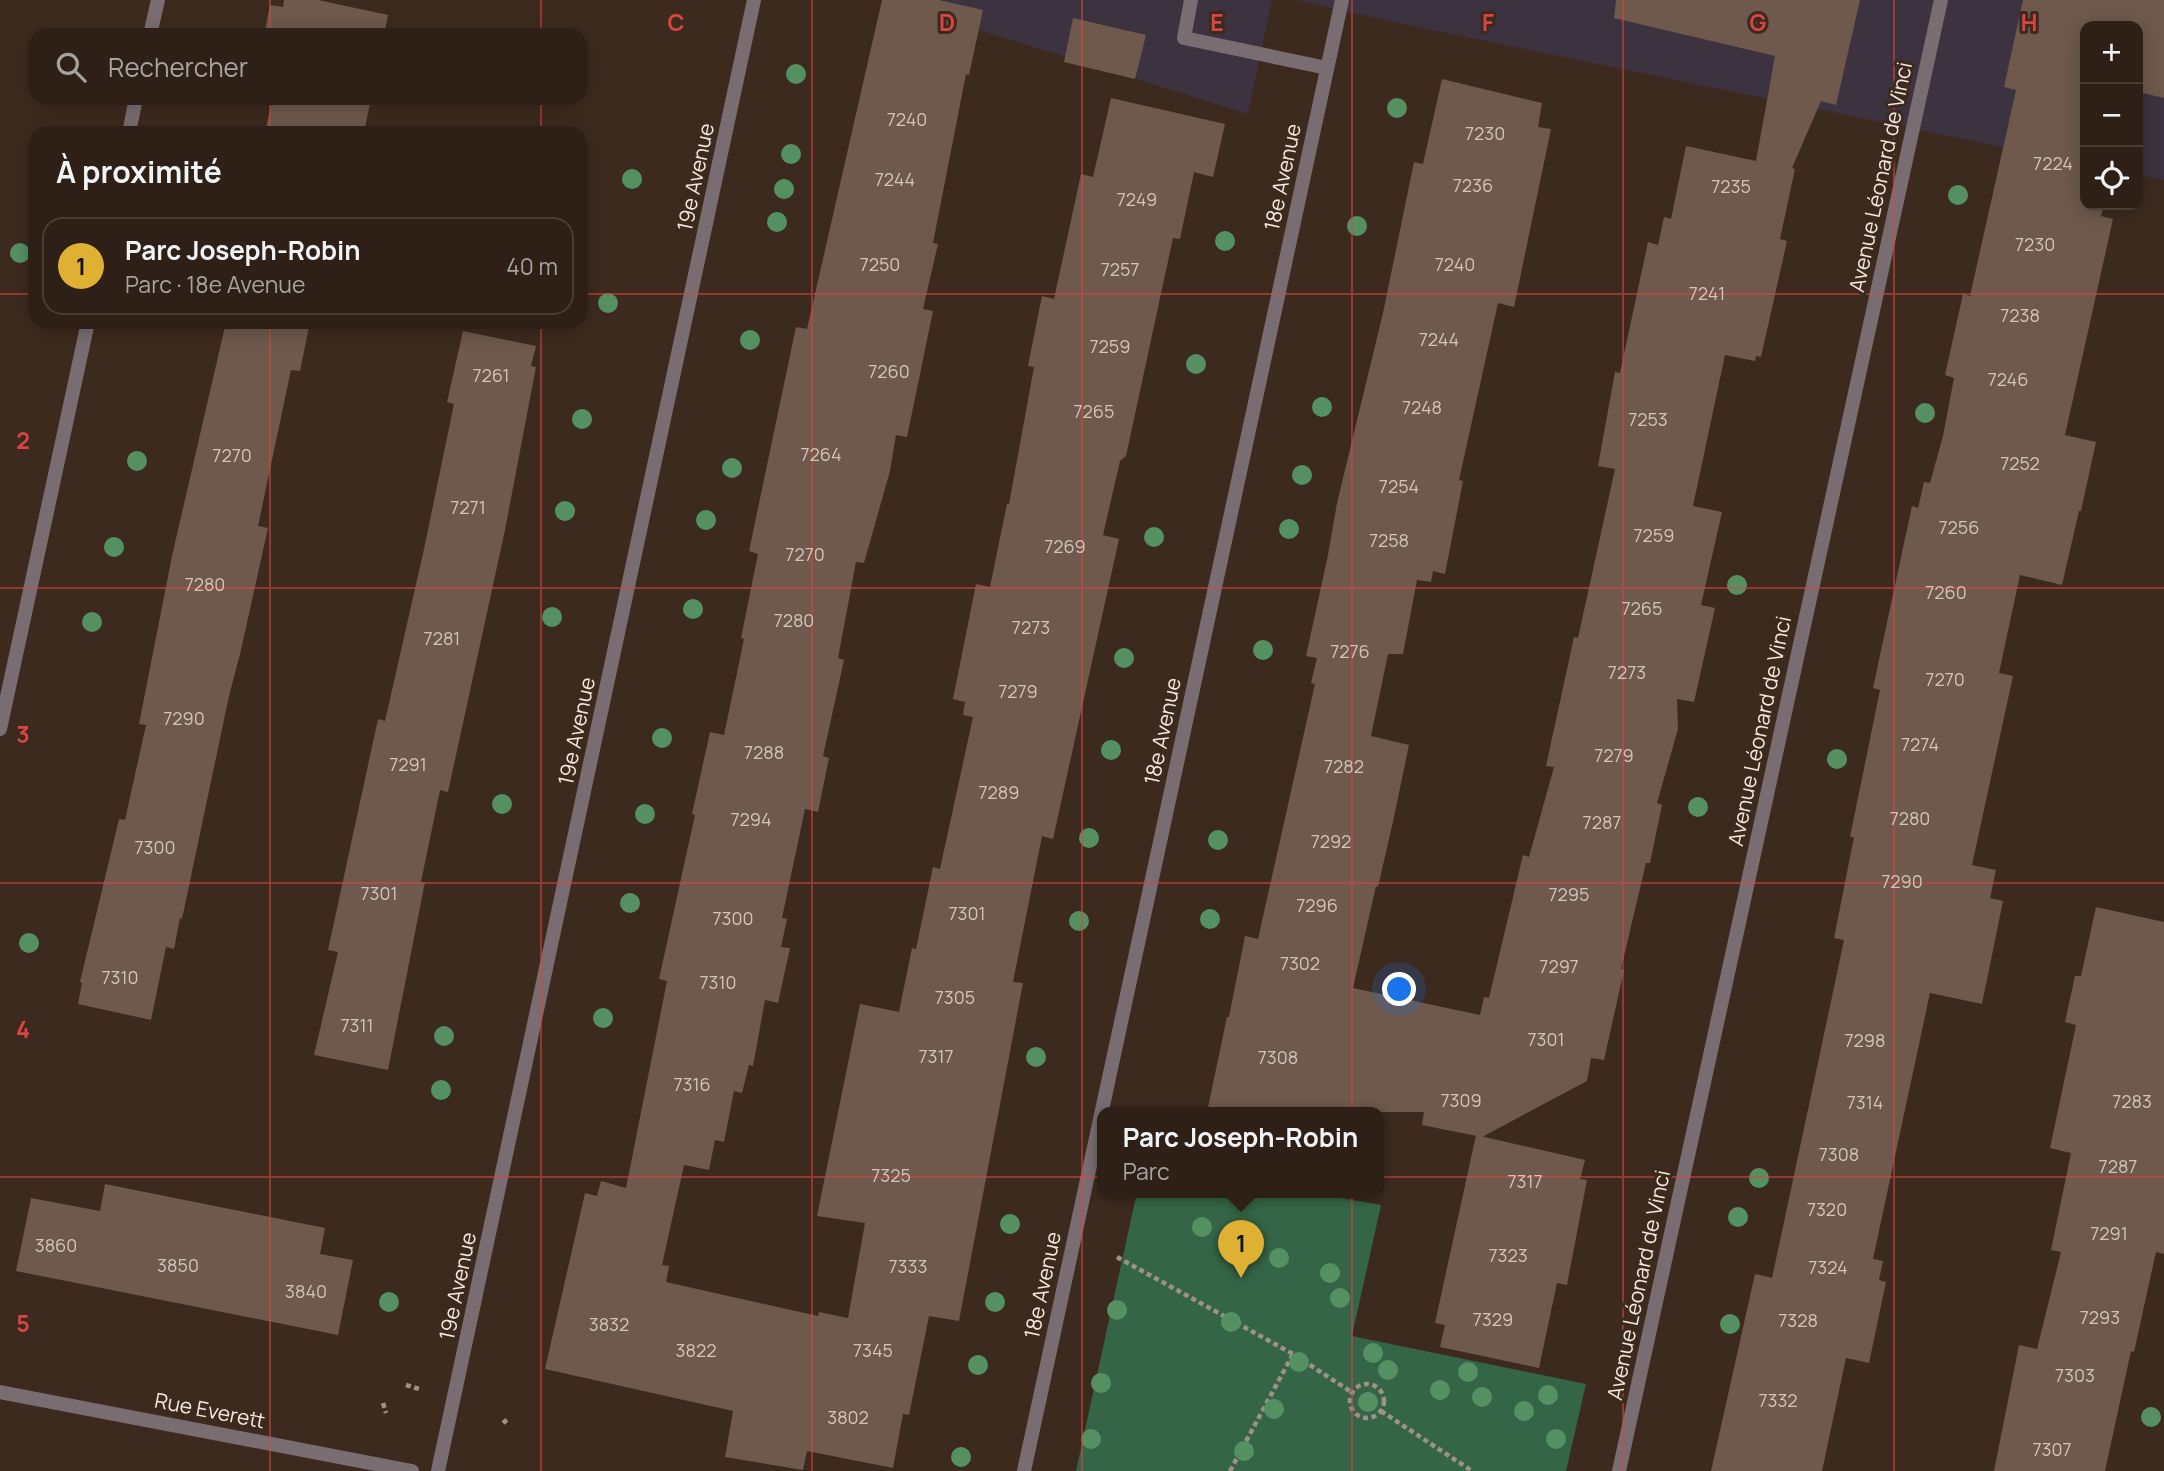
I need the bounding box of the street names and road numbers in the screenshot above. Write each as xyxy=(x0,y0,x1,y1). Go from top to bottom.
street label: Avenue Léonard de Vinci xyxy=(1842,59,1918,295)
street label: 19e Avenue xyxy=(670,120,720,234)
street label: 18e Avenue xyxy=(1257,121,1307,233)
street label: Avenue Léonard de Vinci xyxy=(1721,613,1797,849)
street label: 19e Avenue xyxy=(551,674,601,788)
street label: 18e Avenue xyxy=(1137,675,1187,787)
street label: Avenue Léonard de Vinci xyxy=(1600,1167,1676,1403)
street label: 19e Avenue xyxy=(432,1229,482,1343)
street label: 18e Avenue xyxy=(1017,1229,1067,1341)
street label: Rue Everett xyxy=(152,1386,268,1434)

